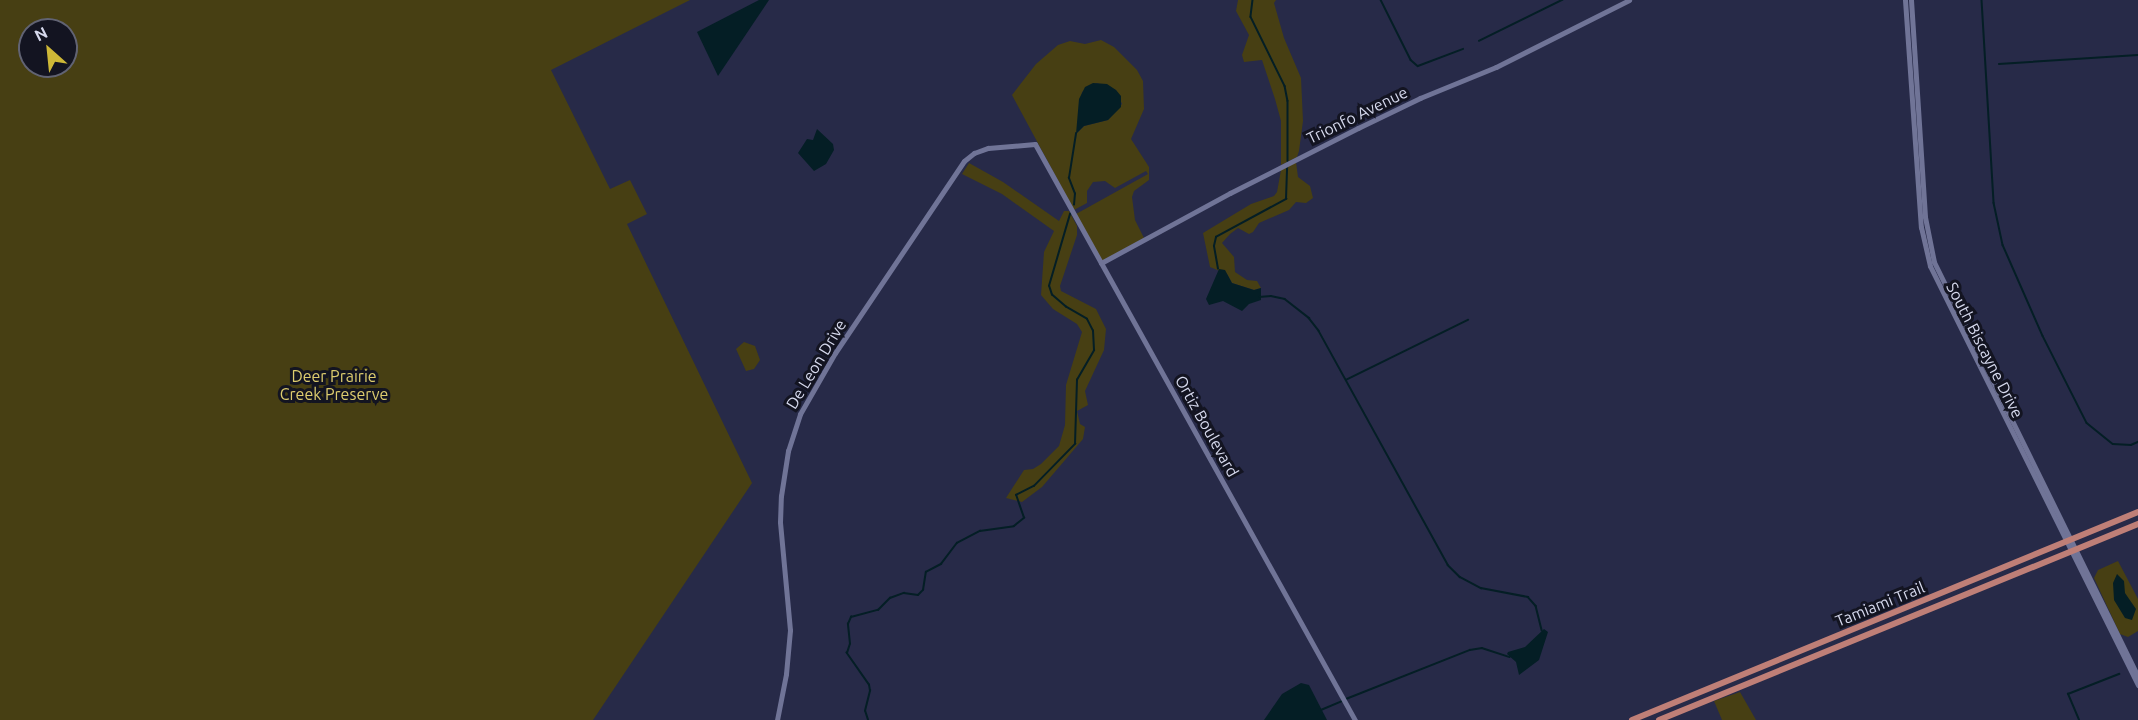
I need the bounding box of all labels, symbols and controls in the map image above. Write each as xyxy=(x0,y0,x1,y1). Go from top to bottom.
north arrow xyxy=(18,18,78,78)
text: N xyxy=(31,23,50,44)
street label: Trionfo Avenue xyxy=(1303,82,1411,148)
street label: South Biscayne Drive xyxy=(1942,279,2028,421)
street label: De Leon Drive xyxy=(782,316,850,412)
park label: Deer Prairie Creek Preserve xyxy=(280,366,388,404)
street label: Ortiz Boulevard xyxy=(1171,372,1243,480)
street label: Tamiami Trail xyxy=(1833,577,1927,631)

